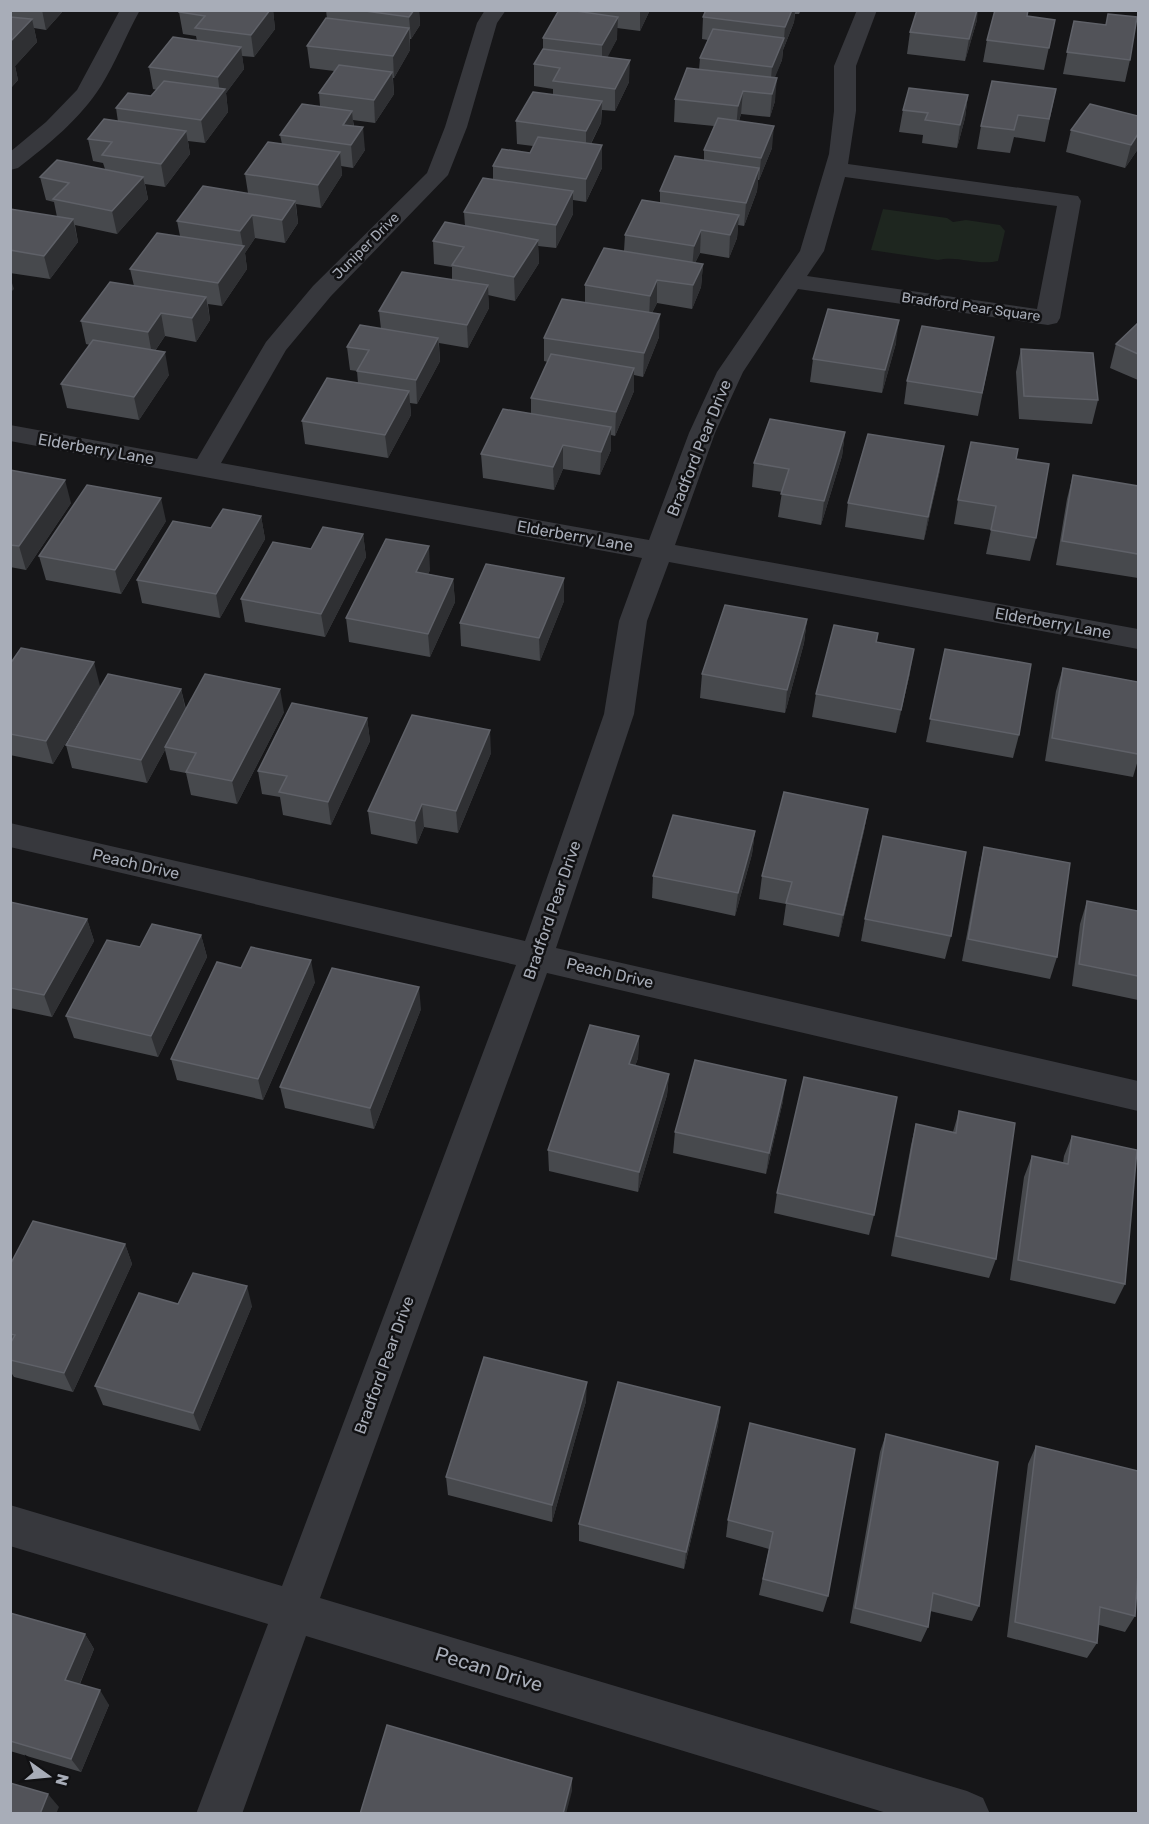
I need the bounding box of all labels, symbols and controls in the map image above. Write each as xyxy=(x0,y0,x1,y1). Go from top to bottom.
street label: Juniper Drive xyxy=(329,209,403,283)
street label: Bradford Pear Square xyxy=(901,289,1042,325)
street label: Bradford Pear Drive xyxy=(663,377,735,519)
street label: Elderberry Lane xyxy=(36,429,156,469)
street label: Elderberry Lane xyxy=(515,516,635,556)
street label: Elderberry Lane xyxy=(993,603,1113,643)
street label: Bradford Pear Drive xyxy=(519,838,585,982)
street label: Peach Drive xyxy=(91,845,182,883)
street label: Peach Drive xyxy=(565,954,656,992)
street label: Bradford Pear Drive xyxy=(350,1293,418,1437)
street label: Pecan Drive xyxy=(432,1641,546,1697)
north arrow xyxy=(18,1746,78,1806)
text: N xyxy=(51,1772,73,1788)

